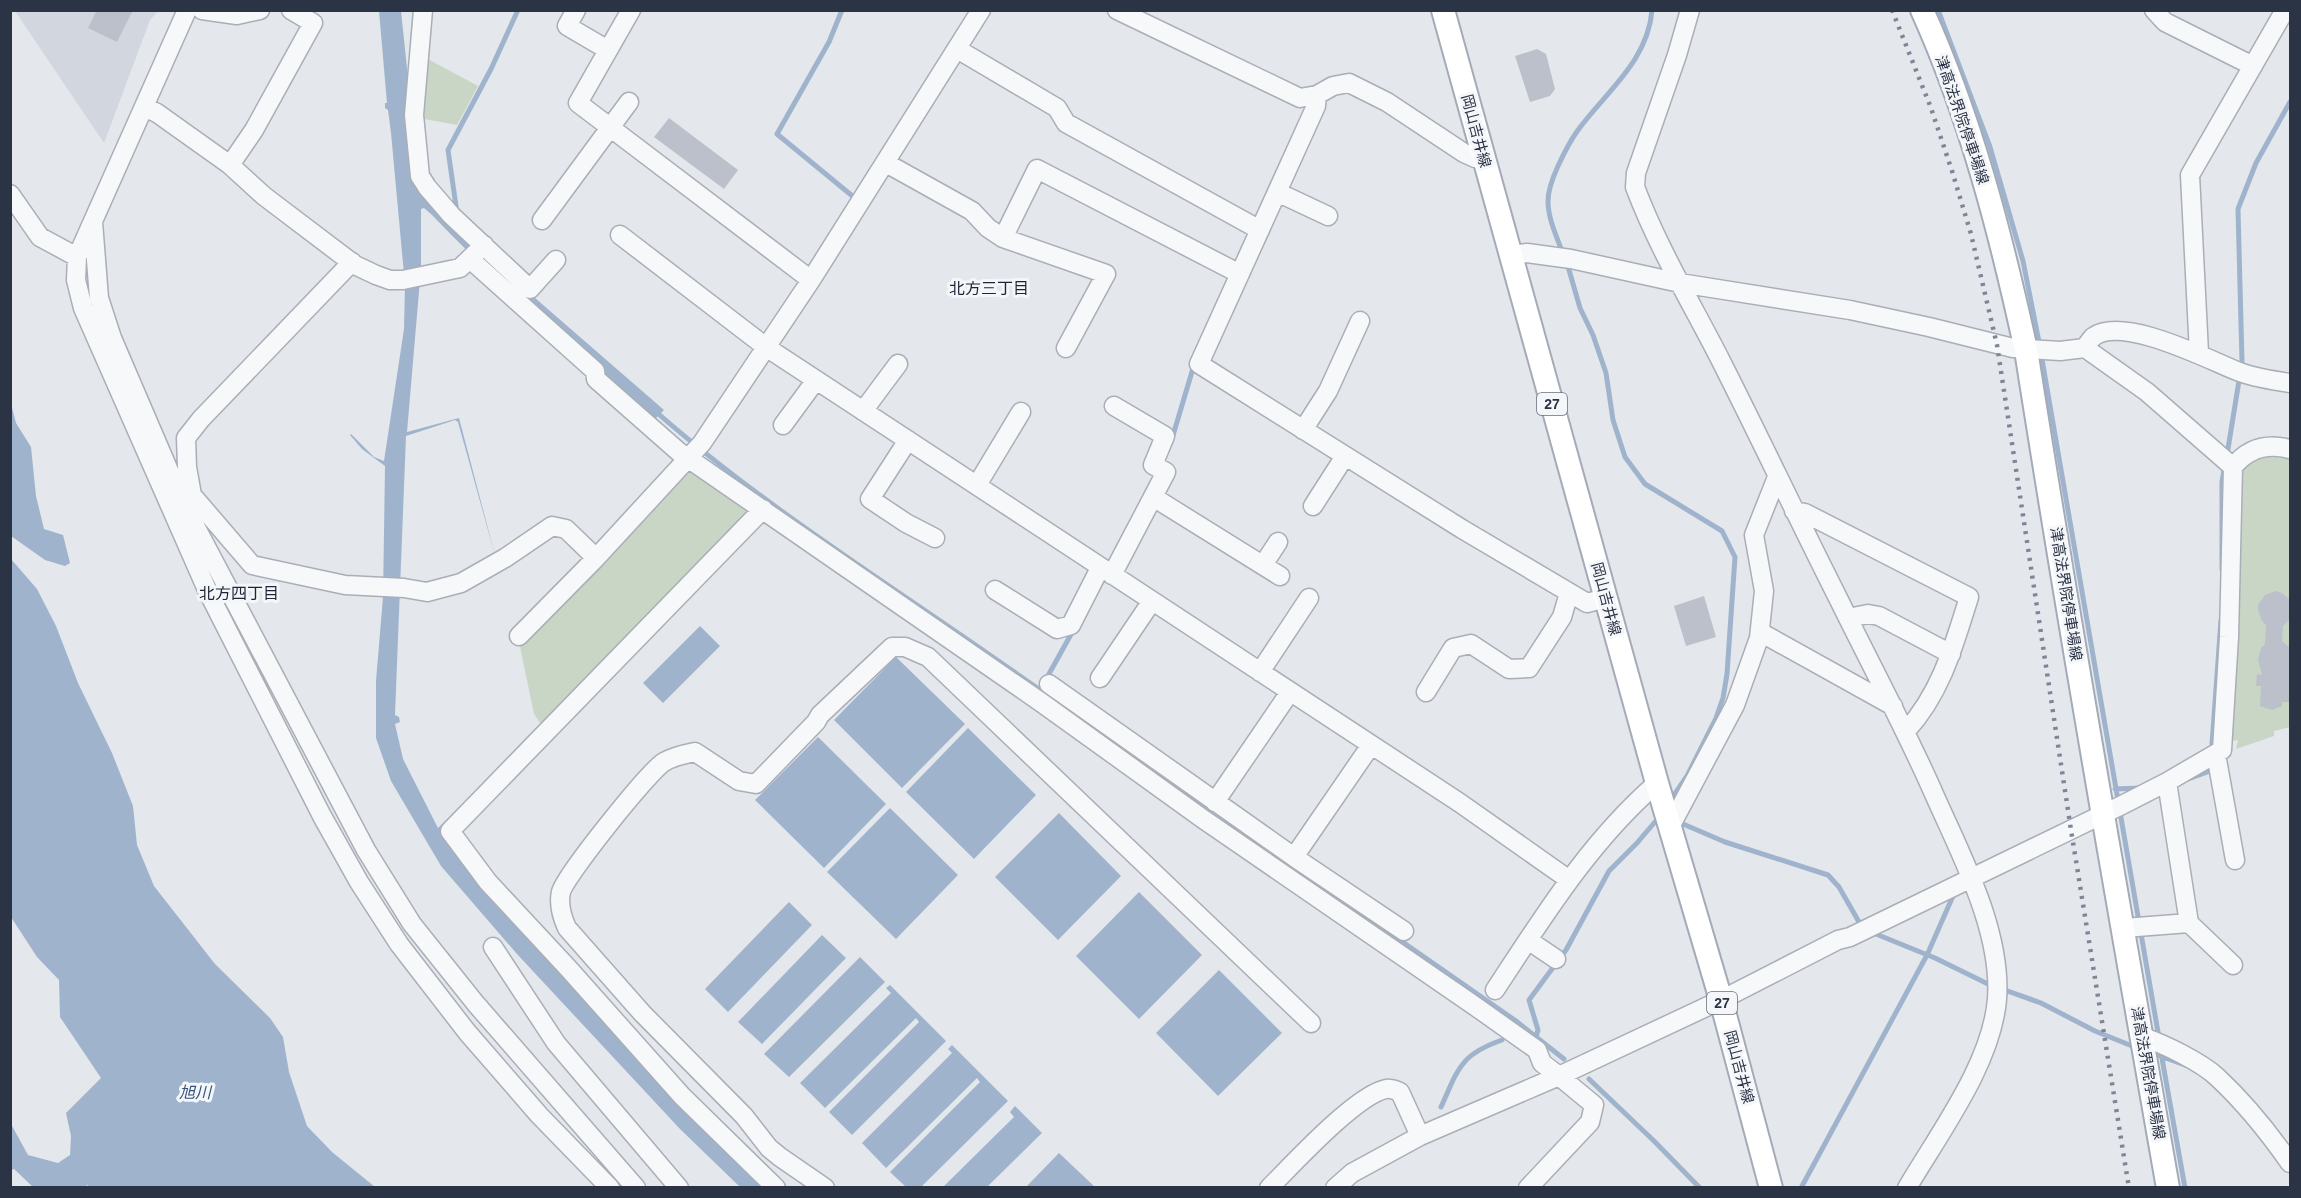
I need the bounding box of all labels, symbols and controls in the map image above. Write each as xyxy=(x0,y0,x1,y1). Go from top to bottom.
street label: 津高法界院停車場線 xyxy=(1932,53,1992,186)
street label: 岡山吉井線 xyxy=(1459,92,1494,169)
district label: 北方三丁目 xyxy=(949,280,1029,297)
road number: 27 xyxy=(1537,393,1567,415)
street label: 津高法界院停車場線 xyxy=(2048,526,2085,662)
street label: 岡山吉井線 xyxy=(1589,560,1624,637)
district label: 北方四丁目 xyxy=(199,585,279,602)
road number: 27 xyxy=(1707,992,1737,1014)
street label: 津高法界院停車場線 xyxy=(2128,1005,2169,1141)
street label: 岡山吉井線 xyxy=(1722,1028,1757,1105)
water label: 旭川 xyxy=(179,1084,213,1101)

